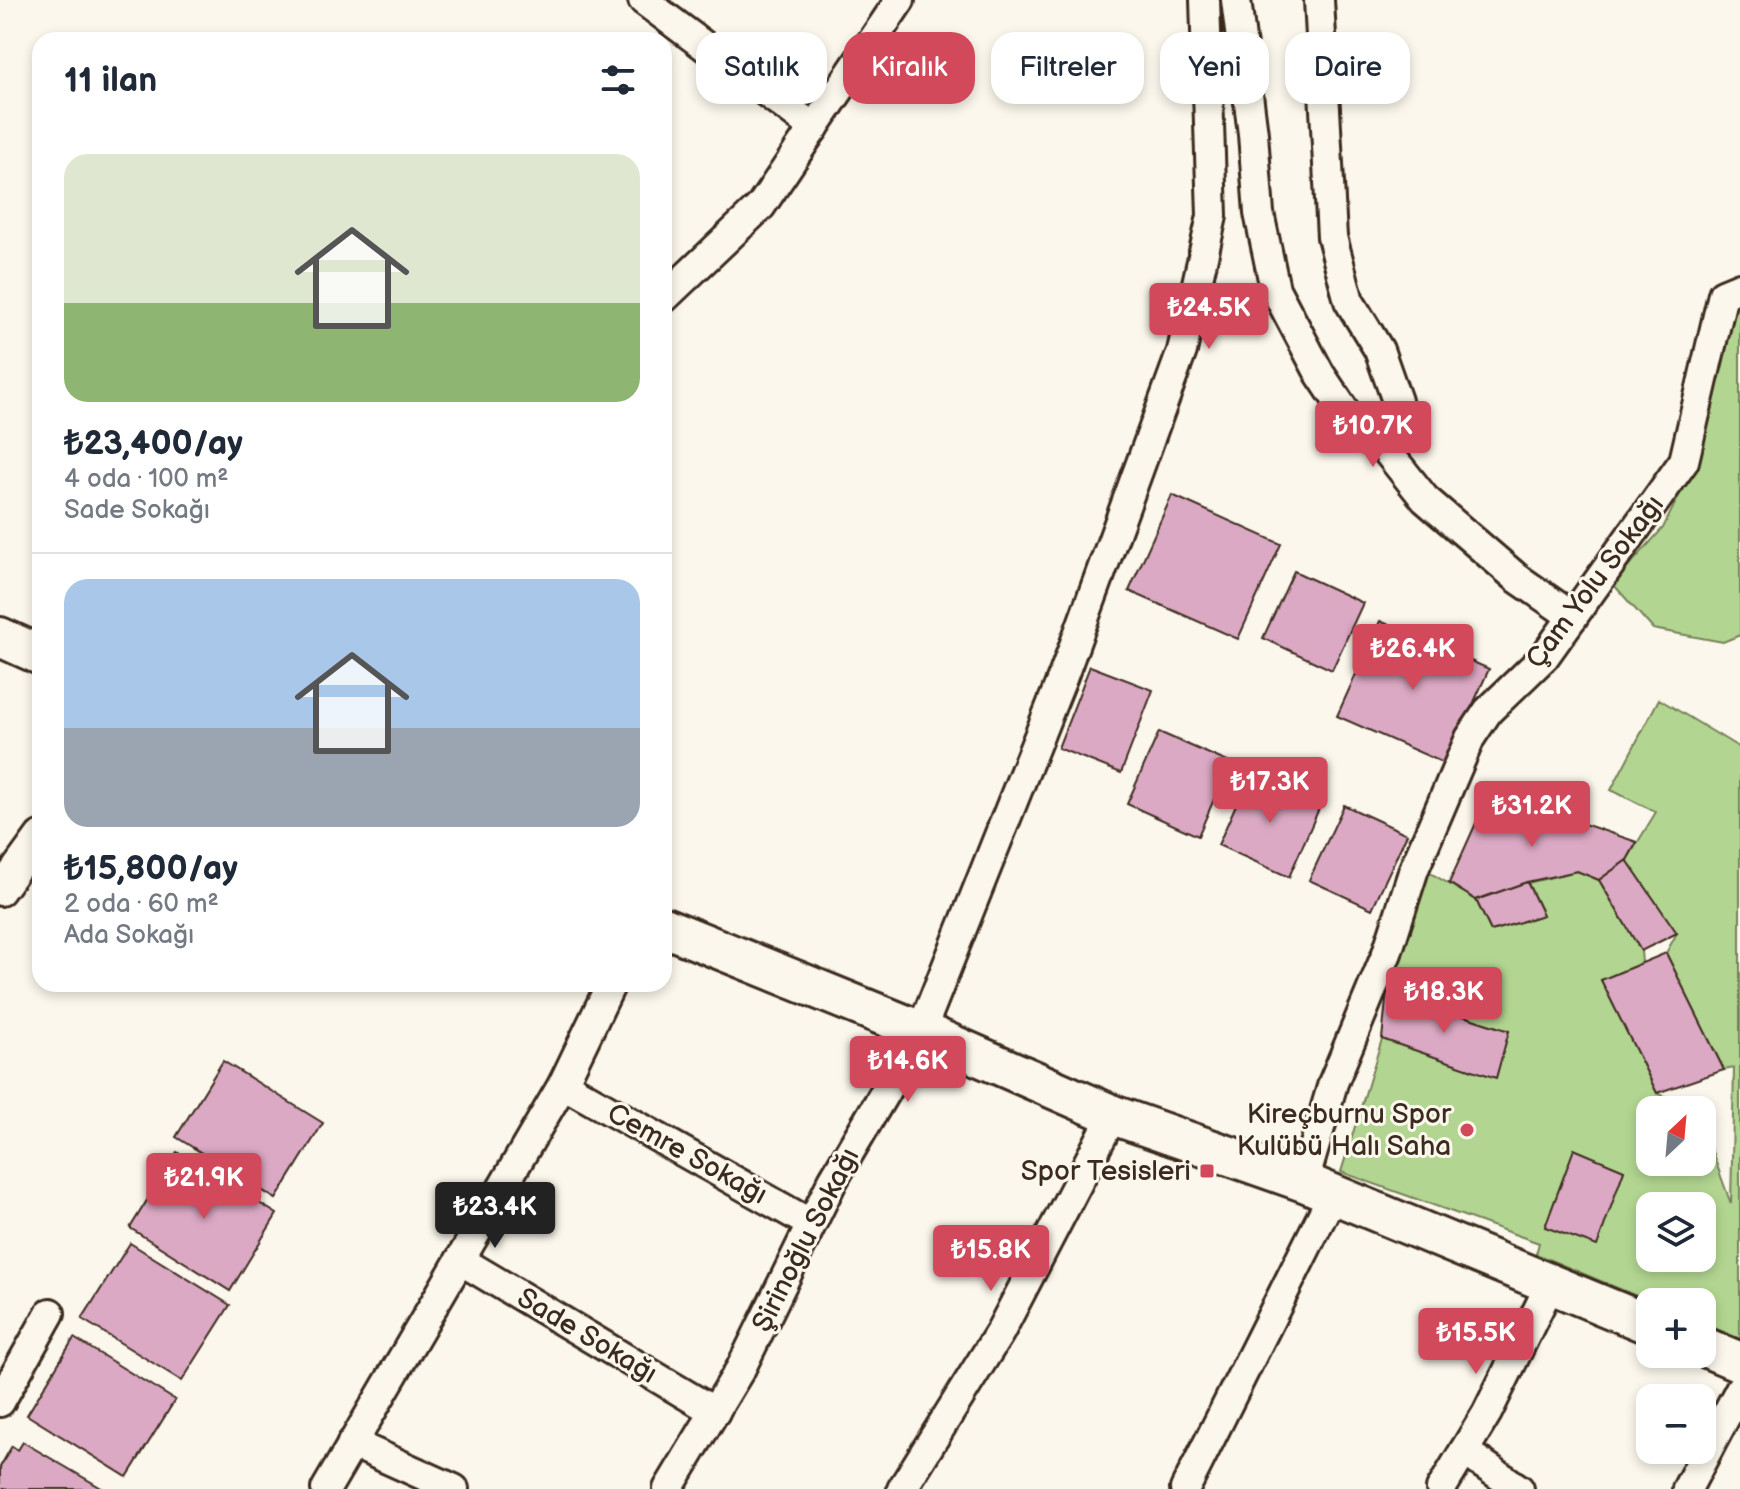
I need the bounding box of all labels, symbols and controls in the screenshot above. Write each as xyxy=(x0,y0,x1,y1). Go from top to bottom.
chip: Satılık xyxy=(696,32,827,104)
chip: Kiralık xyxy=(843,32,975,104)
chip: Filtreler xyxy=(991,32,1144,104)
chip: Yeni xyxy=(1160,32,1269,104)
chip: Daire xyxy=(1285,32,1410,104)
icon: filters xyxy=(596,58,640,102)
text: 11 ilan xyxy=(64,60,157,101)
icon: home xyxy=(280,206,424,350)
pin: ₺24.5K xyxy=(1144,283,1274,351)
text: ₺24.5K xyxy=(1167,293,1251,324)
pin: ₺10.7K xyxy=(1308,401,1438,469)
text: ₺10.7K xyxy=(1333,411,1413,442)
text: ₺23,400/ay xyxy=(64,423,243,464)
text: 4 oda · 100 m² xyxy=(64,464,229,495)
street label: Çam Yolu Sokağı xyxy=(1519,489,1671,675)
text: Sade Sokağı xyxy=(64,495,210,526)
pin: ₺26.4K xyxy=(1348,624,1478,692)
icon: home xyxy=(280,631,424,775)
text: ₺26.4K xyxy=(1371,634,1455,665)
pin: ₺17.3K xyxy=(1205,757,1335,825)
text: ₺17.3K xyxy=(1231,767,1309,798)
pin: ₺31.2K xyxy=(1467,781,1597,849)
text: ₺31.2K xyxy=(1492,791,1572,822)
text: ₺15,800/ay xyxy=(64,848,238,889)
text: 2 oda · 60 m² xyxy=(64,889,219,920)
text: Ada Sokağı xyxy=(64,920,194,951)
pin: ₺18.3K xyxy=(1379,967,1509,1035)
text: ₺18.3K xyxy=(1404,977,1484,1008)
pin: ₺14.6K xyxy=(843,1036,973,1104)
text: ₺14.6K xyxy=(868,1046,948,1077)
north arrow xyxy=(1636,1096,1716,1176)
map controls xyxy=(1636,1096,1716,1464)
street label: Cemre Sokağı xyxy=(601,1097,773,1211)
place label: Kireçburnu Spor Kulübü Halı Saha xyxy=(1237,1098,1452,1163)
marker: Kireçburnu Spor Kulübü Halı Saha xyxy=(1458,1121,1476,1139)
street label: Şirinoğlu Sokağı xyxy=(746,1143,866,1337)
pin: ₺21.9K xyxy=(139,1153,269,1221)
place label: Spor Tesisleri xyxy=(1021,1155,1191,1188)
marker: Spor Tesisleri xyxy=(1198,1162,1216,1180)
text: ₺21.9K xyxy=(164,1163,244,1194)
pin: ₺23.4K xyxy=(430,1182,560,1250)
text: ₺23.4K xyxy=(453,1192,537,1223)
button: layers xyxy=(1636,1192,1716,1272)
pin: ₺15.8K xyxy=(926,1225,1056,1293)
text: ₺15.8K xyxy=(951,1235,1031,1266)
street label: Sade Sokağı xyxy=(511,1281,663,1391)
button: + xyxy=(1636,1288,1716,1368)
pin: ₺15.5K xyxy=(1411,1308,1541,1376)
text: ₺15.5K xyxy=(1436,1318,1516,1349)
button: − xyxy=(1636,1384,1716,1464)

